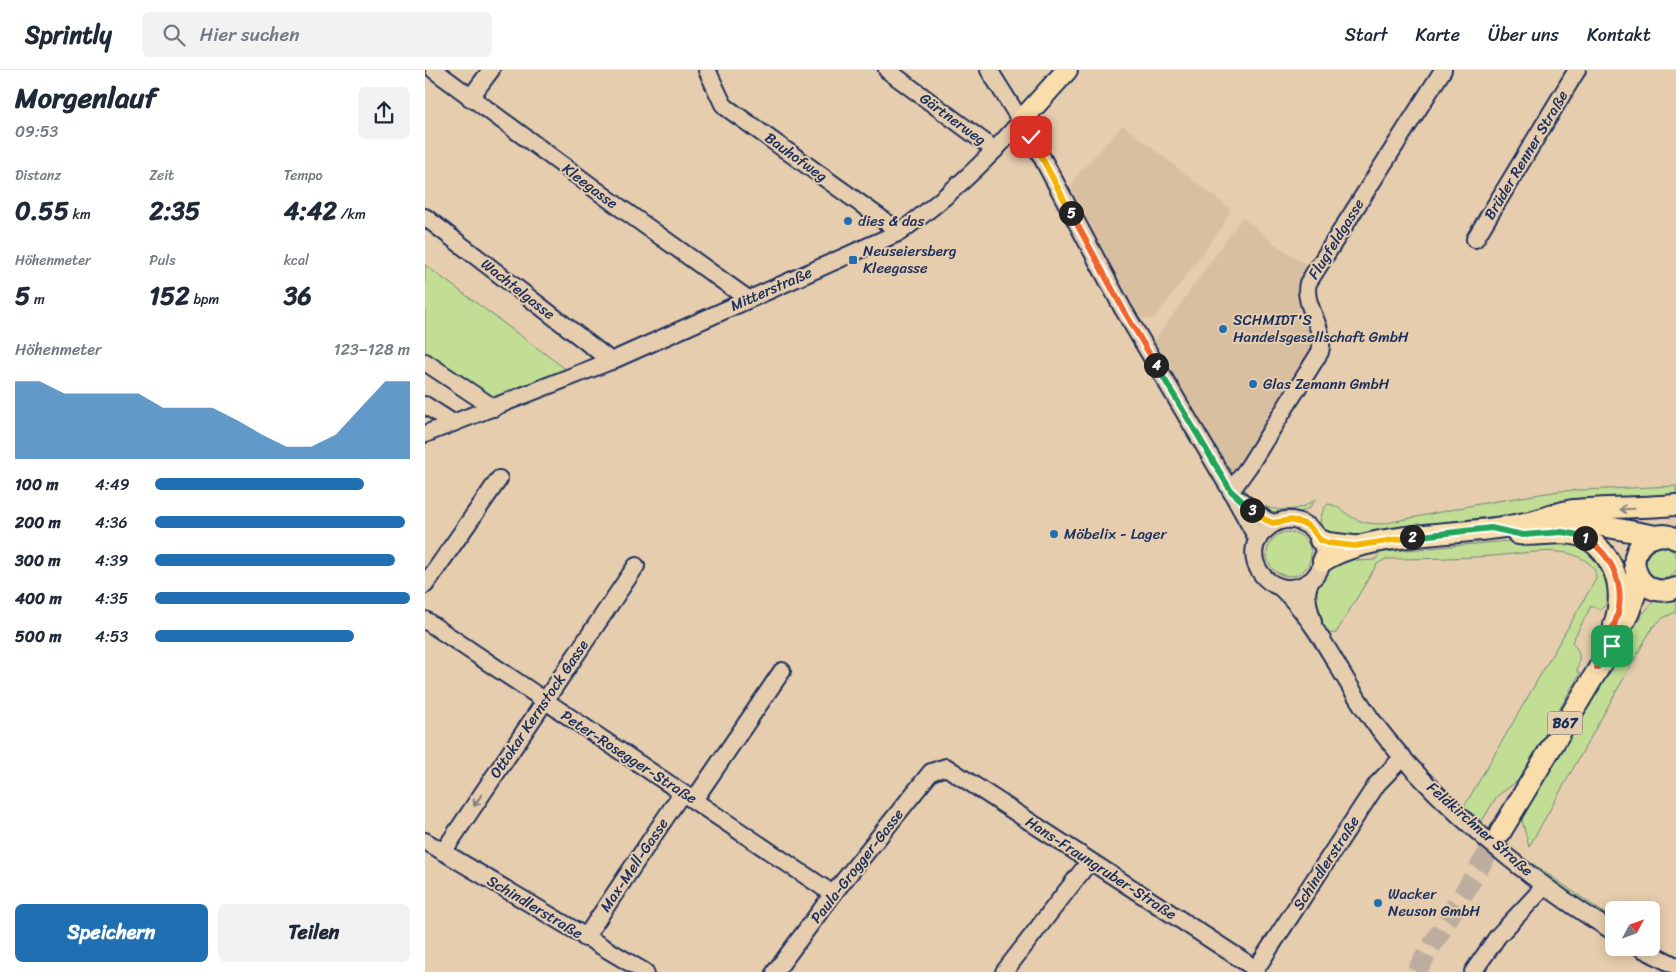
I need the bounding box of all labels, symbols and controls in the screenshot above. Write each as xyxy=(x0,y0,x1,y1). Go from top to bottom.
search box xyxy=(142,12,492,57)
text: Sprintly xyxy=(25,14,112,56)
text: Hier suchen xyxy=(200,18,299,51)
text: Start xyxy=(1345,19,1388,51)
text: Karte xyxy=(1416,19,1460,51)
text: Über uns xyxy=(1488,19,1559,51)
text: Kontakt xyxy=(1587,19,1651,51)
icon: search xyxy=(160,21,188,49)
text: Morgenlauf xyxy=(15,73,157,122)
street label: Brüder Renner Straße xyxy=(1477,85,1575,225)
street label: Gärtnerweg xyxy=(914,86,992,152)
button: share xyxy=(358,87,410,139)
pin xyxy=(1010,116,1052,158)
text: 09:53 xyxy=(15,117,58,146)
icon: check xyxy=(1017,123,1045,151)
street label: Bauhofweg xyxy=(759,125,833,189)
street label: Kleegasse xyxy=(556,156,624,216)
text: Distanz xyxy=(15,163,61,188)
text: Zeit xyxy=(149,163,174,188)
text: Tempo xyxy=(284,163,323,188)
text: 0.55 xyxy=(15,188,69,233)
text: 2:35 xyxy=(149,188,200,233)
text: 4:42 xyxy=(284,188,337,233)
street label: Flugfeldgasse xyxy=(1301,193,1371,285)
pin: 5 xyxy=(1059,200,1083,226)
text: 5 xyxy=(1067,201,1076,226)
text: km xyxy=(69,202,91,227)
text: /km xyxy=(337,202,366,227)
place label: dies & das xyxy=(858,208,924,234)
marker: dies & das xyxy=(842,215,854,227)
place label: Neuseiersberg Kleegasse xyxy=(863,238,957,281)
text: Höhenmeter xyxy=(15,248,91,273)
text: Puls xyxy=(149,248,176,273)
text: kcal xyxy=(284,248,309,273)
street label: Wachtelgasse xyxy=(475,252,561,327)
marker: Neuseiersberg Kleegasse xyxy=(847,254,859,266)
street label: Mitterstraße xyxy=(726,259,816,319)
text: 5 xyxy=(15,273,30,318)
text: 152 xyxy=(149,273,190,318)
text: 36 xyxy=(284,273,312,318)
text: m xyxy=(30,287,45,312)
text: bpm xyxy=(190,287,219,312)
place label: SCHMIDT'S Handelsgesellschaft GmbH xyxy=(1233,307,1409,350)
marker: SCHMIDT'S Handelsgesellschaft GmbH xyxy=(1217,323,1229,335)
text: Höhenmeter xyxy=(15,335,101,364)
text: 123–128 m xyxy=(334,335,410,364)
pin: 4 xyxy=(1143,352,1169,378)
text: 4 xyxy=(1152,353,1161,378)
place label: Glas Zemann GmbH xyxy=(1263,371,1390,397)
marker: Glas Zemann GmbH xyxy=(1247,378,1259,390)
text: 100 m xyxy=(15,470,59,499)
text: 4:49 xyxy=(95,470,130,499)
pin: 3 xyxy=(1239,498,1265,522)
text: 3 xyxy=(1249,498,1256,523)
one-way arrow xyxy=(1620,504,1636,513)
text: 200 m xyxy=(15,508,61,537)
text: 4:36 xyxy=(95,508,128,537)
place label: Möbelix - Lager xyxy=(1064,521,1167,547)
pin: 2 xyxy=(1399,524,1425,550)
text: 2 xyxy=(1408,525,1417,550)
pin: 1 xyxy=(1573,526,1597,550)
text: 1 xyxy=(1582,526,1589,551)
marker: Möbelix - Lager xyxy=(1048,528,1060,540)
text: 300 m xyxy=(15,546,60,575)
text: 4:39 xyxy=(95,546,128,575)
text: 400 m xyxy=(15,584,62,613)
text: 4:35 xyxy=(95,584,128,613)
text: 500 m xyxy=(15,622,61,651)
text: 4:53 xyxy=(95,622,128,651)
pin xyxy=(1591,625,1633,667)
icon: arrive xyxy=(1598,632,1626,660)
street label: Ottokar Kernstock Gasse xyxy=(483,634,595,784)
street label: Peter-Rosegger-Straße xyxy=(556,703,703,811)
road number: B67 xyxy=(1547,711,1583,734)
street label: Feldkirchner Straße xyxy=(1421,775,1539,883)
one-way arrow xyxy=(472,792,482,806)
street label: Paula-Grogger-Gasse xyxy=(804,803,911,929)
street label: Hans-Fraungruber-Straße xyxy=(1020,809,1182,927)
street label: Schindlerstraße xyxy=(1286,810,1367,915)
street label: Max-Mell-Gasse xyxy=(593,812,675,917)
street label: Schindlerstraße xyxy=(482,868,588,946)
place label: Wacker Neuson GmbH xyxy=(1388,881,1481,924)
marker: Wacker Neuson GmbH xyxy=(1372,897,1384,909)
north arrow xyxy=(1605,901,1660,956)
map controls xyxy=(1605,901,1660,956)
button: Speichern xyxy=(15,904,208,962)
button: Teilen xyxy=(218,904,410,962)

